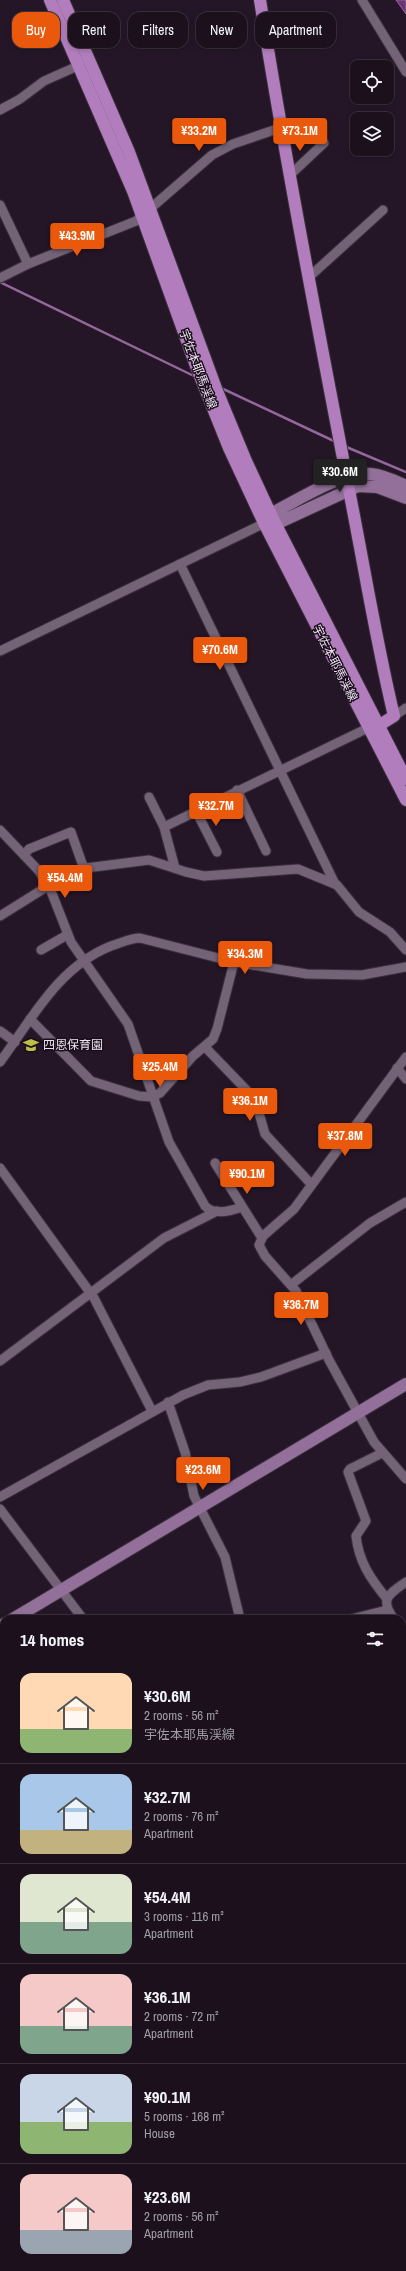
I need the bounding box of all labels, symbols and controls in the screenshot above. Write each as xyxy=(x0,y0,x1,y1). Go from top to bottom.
chip: Buy xyxy=(12,12,60,48)
chip: Rent xyxy=(68,12,120,48)
chip: Filters xyxy=(128,12,188,48)
chip: New xyxy=(196,12,247,48)
chip: Apartment xyxy=(255,12,336,48)
map controls xyxy=(350,60,394,156)
button: locate xyxy=(350,60,394,104)
button: layers xyxy=(350,112,394,156)
pin: ¥33.2M xyxy=(166,118,232,152)
pin: ¥73.1M xyxy=(267,118,333,152)
text: ¥33.2M xyxy=(181,122,217,139)
text: ¥73.1M xyxy=(282,122,318,139)
pin: ¥43.9M xyxy=(44,223,110,257)
text: ¥43.9M xyxy=(59,227,95,244)
street label: 宇佐本耶馬渓線 xyxy=(175,327,221,411)
pin: ¥30.6M xyxy=(307,459,373,493)
text: ¥30.6M xyxy=(322,463,358,480)
street label: 宇佐本耶馬渓線 xyxy=(309,622,361,704)
pin: ¥70.6M xyxy=(187,637,253,671)
text: ¥70.6M xyxy=(202,641,238,658)
pin: ¥32.7M xyxy=(183,793,249,827)
text: ¥32.7M xyxy=(198,797,234,814)
pin: ¥54.4M xyxy=(32,865,98,899)
text: ¥54.4M xyxy=(47,869,83,886)
pin: ¥34.3M xyxy=(212,941,278,975)
text: ¥34.3M xyxy=(227,945,263,962)
school or university icon: 四恩保育園 xyxy=(22,1036,40,1054)
place label: 四恩保育園 xyxy=(43,1037,103,1053)
pin: ¥25.4M xyxy=(127,1054,193,1088)
text: ¥25.4M xyxy=(142,1058,178,1075)
pin: ¥36.1M xyxy=(217,1088,283,1122)
text: ¥36.1M xyxy=(232,1092,268,1109)
pin: ¥37.8M xyxy=(312,1123,378,1157)
text: ¥37.8M xyxy=(327,1127,363,1144)
pin: ¥90.1M xyxy=(214,1161,280,1195)
text: ¥90.1M xyxy=(229,1165,265,1182)
pin: ¥36.7M xyxy=(268,1292,334,1326)
text: ¥36.7M xyxy=(283,1296,319,1313)
pin: ¥23.6M xyxy=(170,1457,236,1491)
text: ¥23.6M xyxy=(185,1461,221,1478)
text: 14 homes xyxy=(20,1628,84,1651)
icon: filters xyxy=(364,1628,386,1650)
text: ¥30.6M xyxy=(144,1684,191,1707)
icon: home xyxy=(52,1689,100,1737)
text: 2 rooms · 56 m² xyxy=(144,1707,219,1724)
text: 宇佐本耶馬渓線 xyxy=(144,1726,235,1743)
text: ¥32.7M xyxy=(144,1785,191,1808)
icon: home xyxy=(52,1790,100,1838)
text: 2 rooms · 76 m² xyxy=(144,1808,219,1825)
text: Apartment xyxy=(144,1825,193,1842)
text: ¥54.4M xyxy=(144,1885,191,1908)
icon: home xyxy=(52,1890,100,1938)
text: 3 rooms · 116 m² xyxy=(144,1908,224,1925)
text: Apartment xyxy=(144,1925,193,1942)
text: ¥36.1M xyxy=(144,1985,191,2008)
icon: home xyxy=(52,1990,100,2038)
text: 2 rooms · 72 m² xyxy=(144,2008,219,2025)
text: Apartment xyxy=(144,2025,193,2042)
text: ¥90.1M xyxy=(144,2085,191,2108)
icon: home xyxy=(52,2090,100,2138)
text: 5 rooms · 168 m² xyxy=(144,2108,225,2125)
text: House xyxy=(144,2125,175,2142)
text: ¥23.6M xyxy=(144,2185,191,2208)
icon: home xyxy=(52,2190,100,2238)
text: 2 rooms · 56 m² xyxy=(144,2208,219,2225)
text: Apartment xyxy=(144,2225,193,2242)

